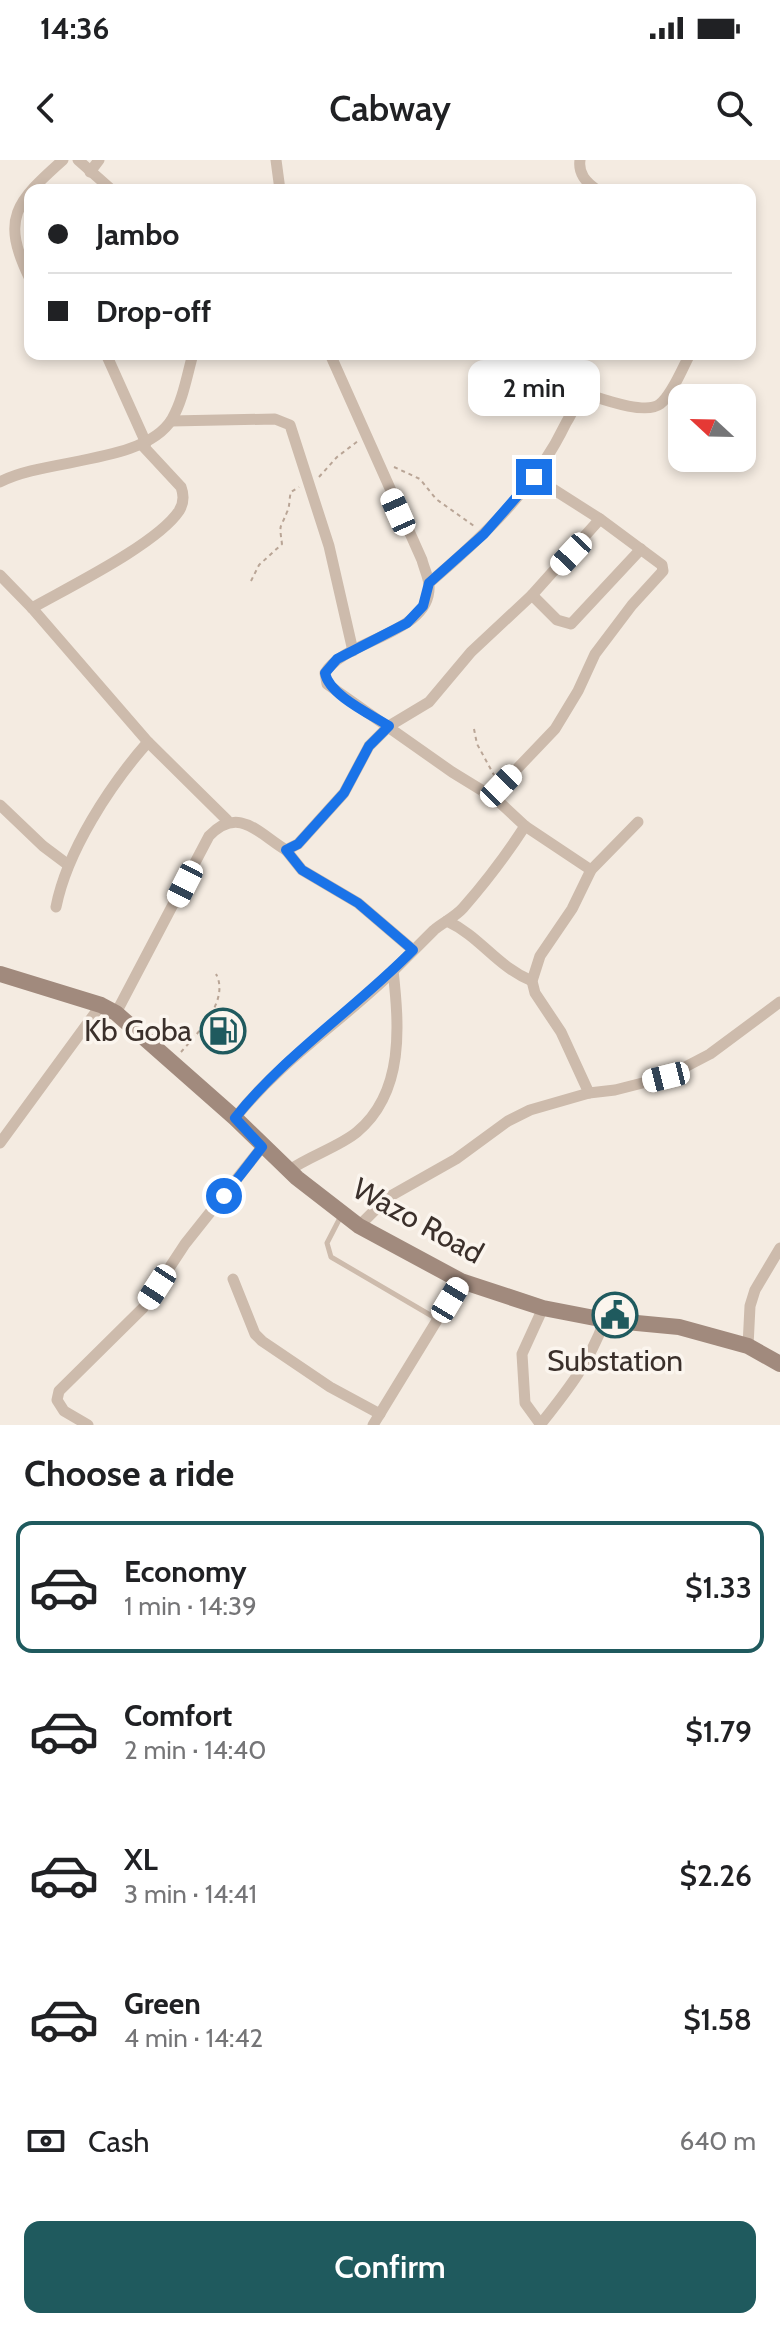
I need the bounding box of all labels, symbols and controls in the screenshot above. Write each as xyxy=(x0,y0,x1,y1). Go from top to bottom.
text: 14:36 xyxy=(40,10,109,47)
icon: back xyxy=(24,86,68,130)
text: Cabway xyxy=(329,86,451,130)
icon: search xyxy=(712,86,756,130)
text: Jambo xyxy=(96,216,179,253)
text: Drop-off xyxy=(96,293,211,330)
callout: 2 min xyxy=(468,361,600,417)
text: 2 min xyxy=(503,372,565,404)
north arrow xyxy=(668,384,756,472)
map controls xyxy=(668,384,756,472)
route end xyxy=(516,459,552,495)
car xyxy=(377,485,419,539)
car xyxy=(546,528,596,580)
car xyxy=(476,760,526,812)
car xyxy=(163,857,207,911)
fuel station icon: Kb Goba xyxy=(199,1007,247,1055)
place label: Kb Goba xyxy=(84,1012,193,1049)
car xyxy=(640,1060,692,1094)
street label: Wazo Road xyxy=(346,1170,490,1272)
route start xyxy=(206,1178,242,1214)
car xyxy=(134,1260,180,1314)
car xyxy=(427,1273,473,1327)
public building icon: Substation xyxy=(591,1291,639,1339)
place label: Substation xyxy=(547,1342,683,1379)
text: Choose a ride xyxy=(24,1451,234,1495)
icon: car xyxy=(28,1551,100,1623)
text: Economy xyxy=(124,1553,247,1590)
text: $1.33 xyxy=(685,1569,752,1606)
text: 1 min · 14:39 xyxy=(124,1590,257,1622)
icon: car xyxy=(28,1695,100,1767)
text: Comfort xyxy=(124,1697,232,1734)
text: $1.79 xyxy=(685,1713,752,1750)
text: 2 min · 14:40 xyxy=(124,1734,266,1766)
icon: car xyxy=(28,1839,100,1911)
text: XL xyxy=(124,1841,158,1878)
text: $2.26 xyxy=(680,1857,752,1894)
text: 3 min · 14:41 xyxy=(124,1878,257,1910)
icon: car xyxy=(28,1983,100,2055)
text: Green xyxy=(124,1985,201,2022)
text: $1.58 xyxy=(683,2001,752,2038)
text: 4 min · 14:42 xyxy=(124,2022,263,2054)
icon: cash xyxy=(24,2119,68,2163)
text: Cash xyxy=(88,2123,150,2160)
text: 640 m xyxy=(679,2125,756,2157)
button: Confirm xyxy=(24,2221,756,2313)

